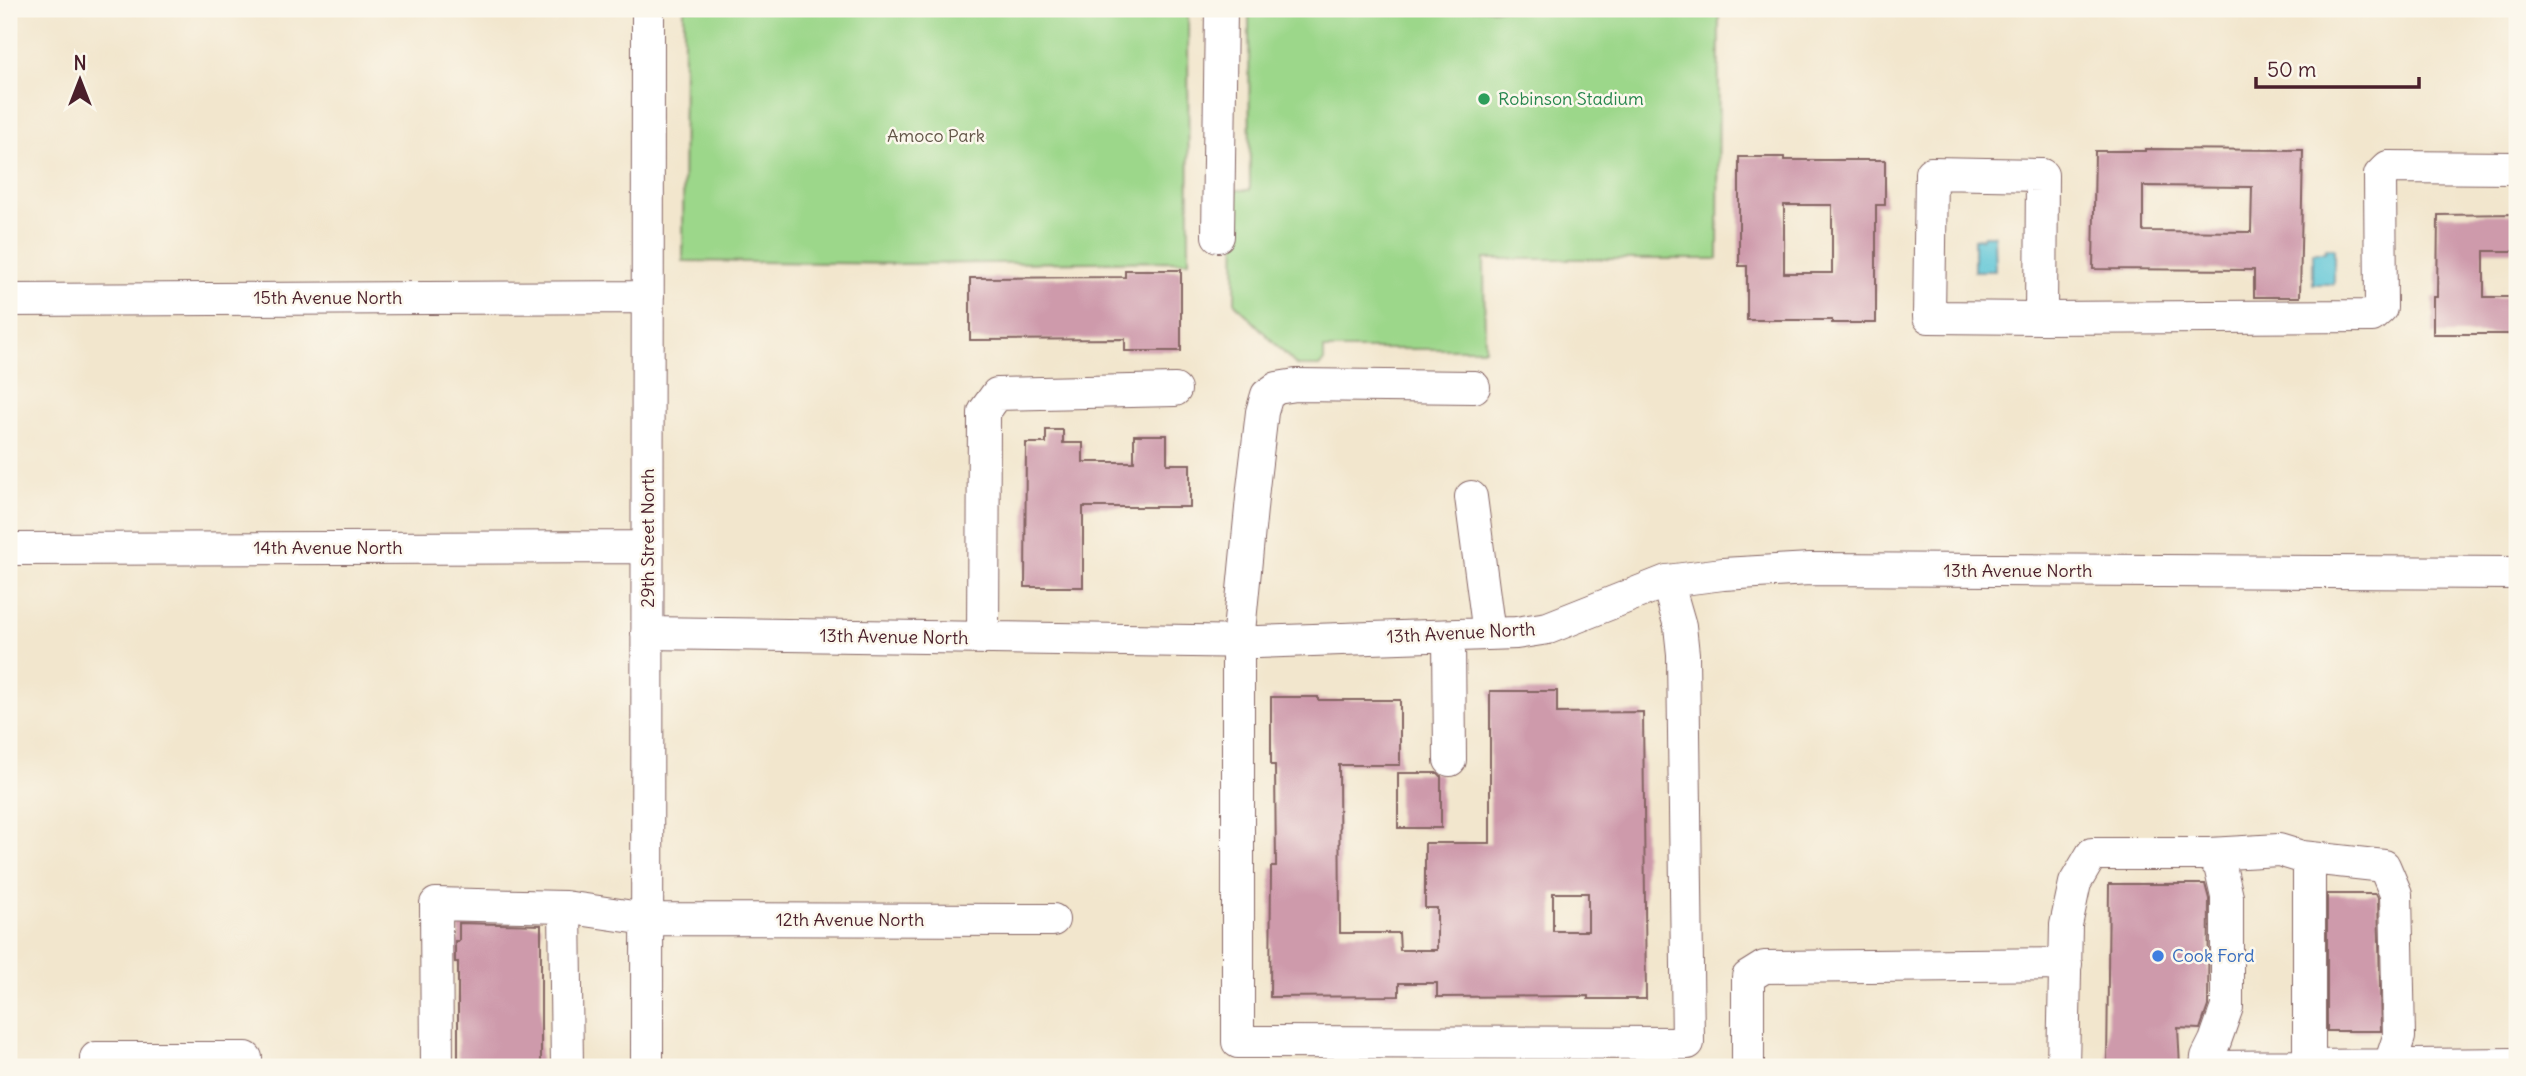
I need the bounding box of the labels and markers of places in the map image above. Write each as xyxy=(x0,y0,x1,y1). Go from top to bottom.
place label: Robinson Stadium xyxy=(1498,87,1644,110)
marker: Robinson Stadium xyxy=(1476,91,1492,107)
place label: Cook Ford xyxy=(2172,944,2255,967)
marker: Cook Ford xyxy=(2150,948,2166,964)

